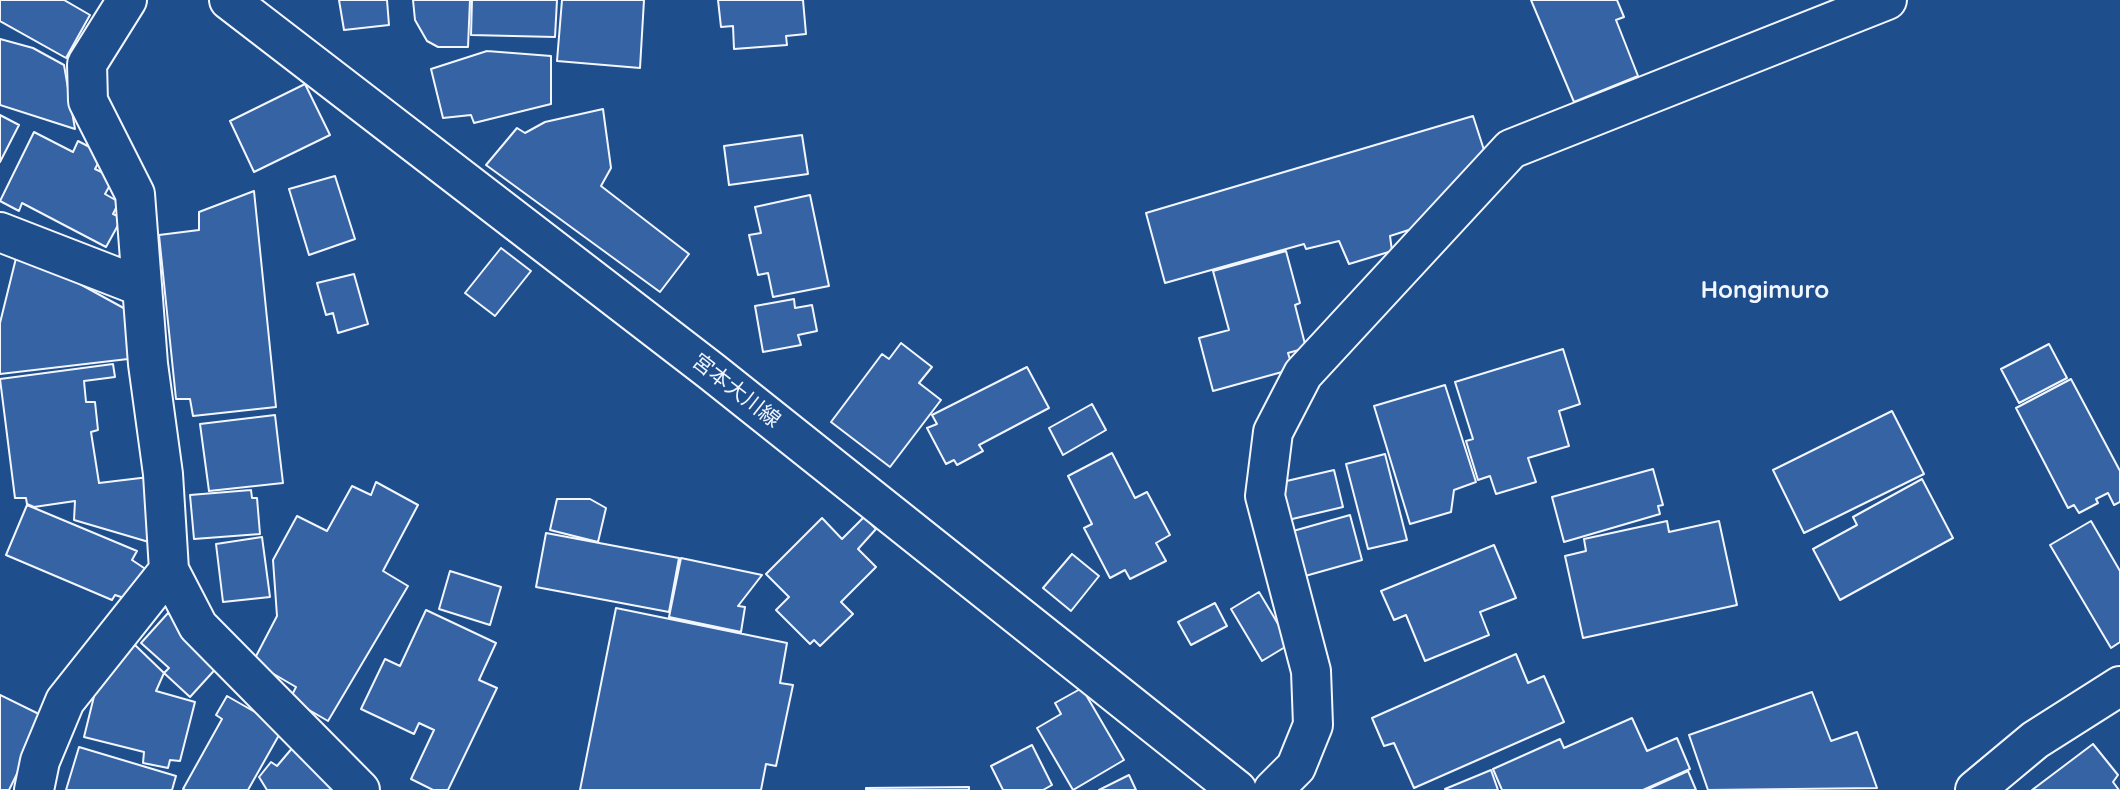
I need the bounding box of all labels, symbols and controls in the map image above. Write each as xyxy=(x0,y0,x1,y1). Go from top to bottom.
district label: Hongimuro xyxy=(1701,277,1829,305)
street label: 宮本大川線 xyxy=(687,349,785,433)

